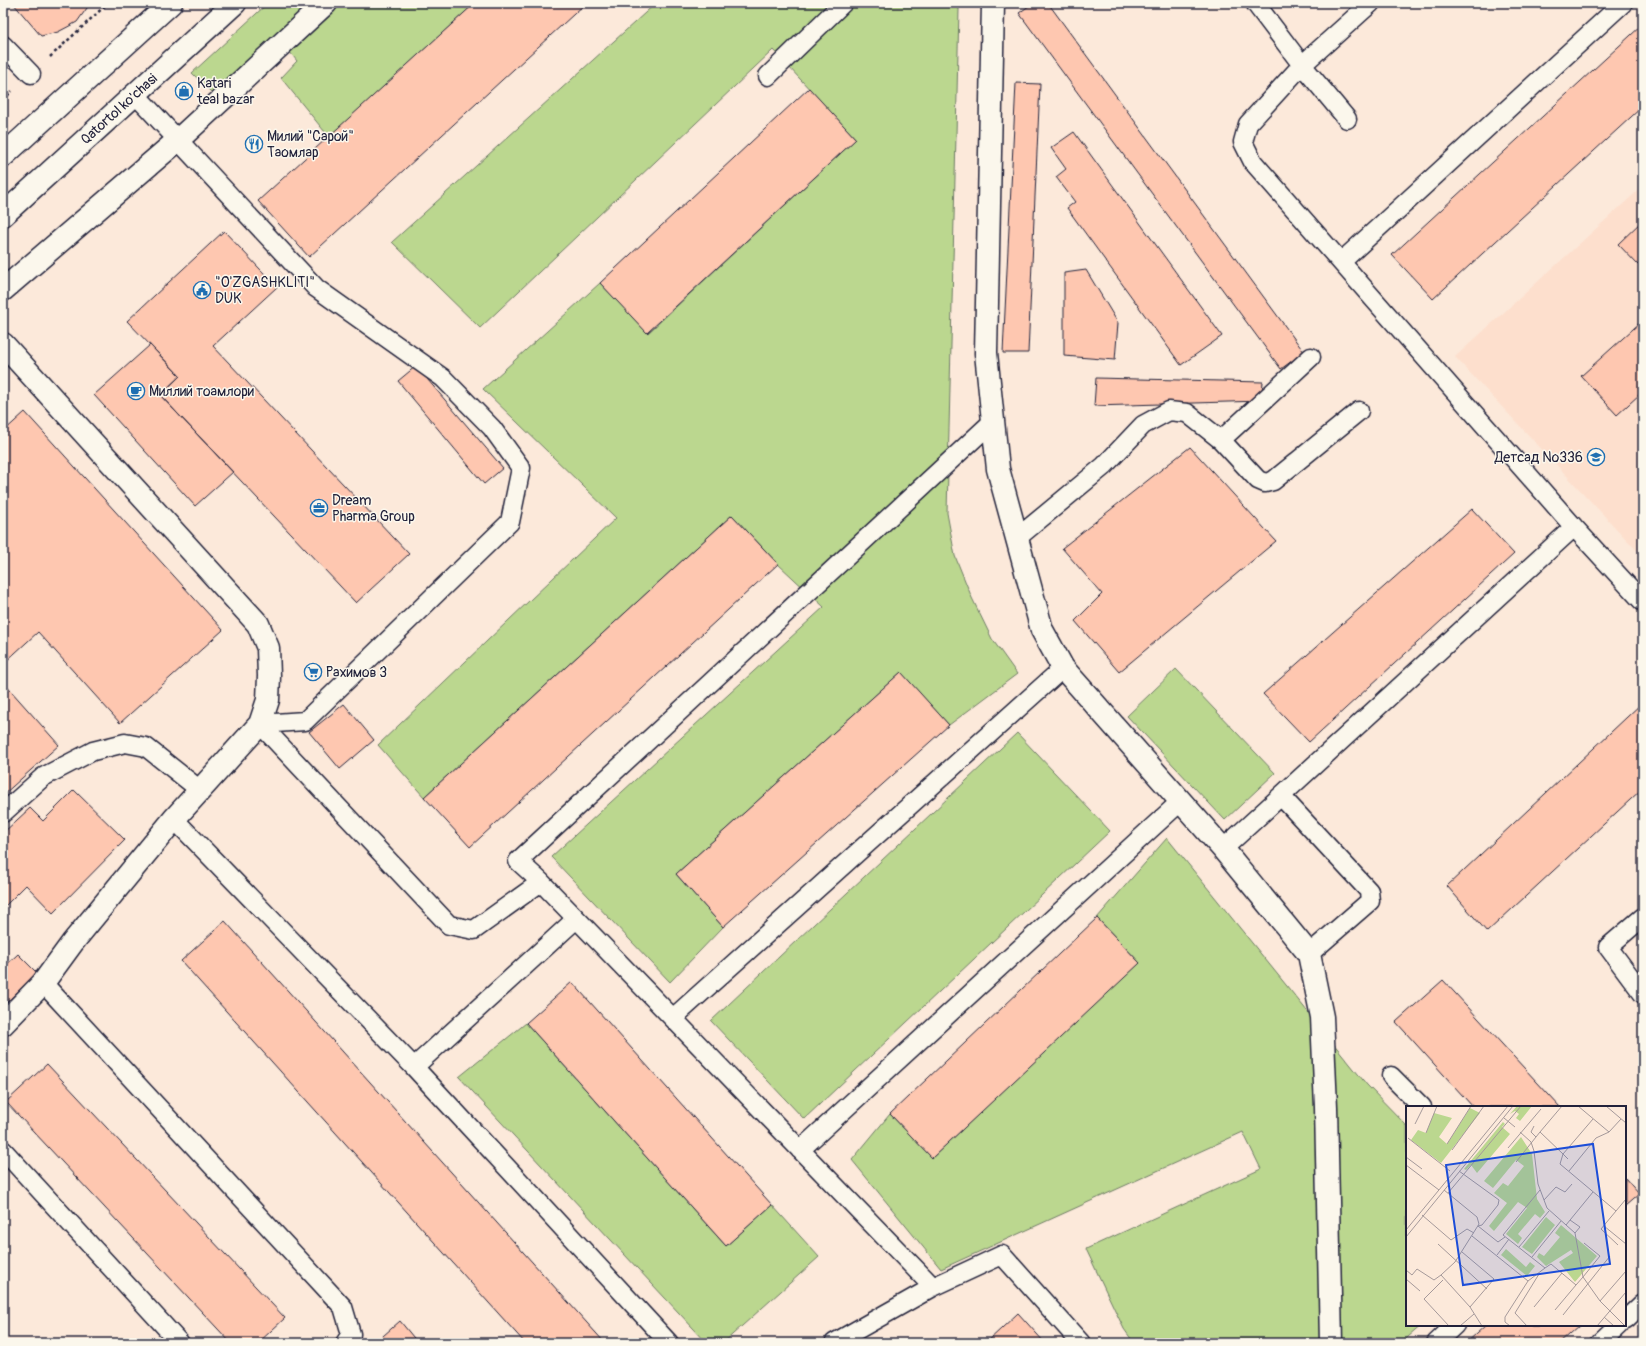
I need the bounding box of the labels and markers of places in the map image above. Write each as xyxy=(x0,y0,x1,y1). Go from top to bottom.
place label: Katari teal bazar xyxy=(196,75,255,108)
shop icon: Katari teal bazar xyxy=(174,81,194,101)
place label: Милий "Сарой" Таомлар xyxy=(267,128,354,161)
restaurant icon: Милий "Сарой" Таомлар xyxy=(244,134,264,154)
place label: "O'ZGASHKLITI" DUK xyxy=(215,274,315,307)
public building icon: "O'ZGASHKLITI" DUK xyxy=(192,280,212,300)
cafe icon: Миллий тоамлори xyxy=(126,381,146,401)
place label: Миллий тоамлори xyxy=(149,383,254,400)
school or university icon: Детсад №336 xyxy=(1586,447,1606,467)
place label: Детсад №336 xyxy=(1494,449,1583,466)
place label: Dream Pharma Group xyxy=(332,492,415,525)
office icon: Dream Pharma Group xyxy=(309,498,329,518)
supermarket icon: Рахимов 3 xyxy=(303,662,323,682)
place label: Рахимов 3 xyxy=(326,664,387,681)

